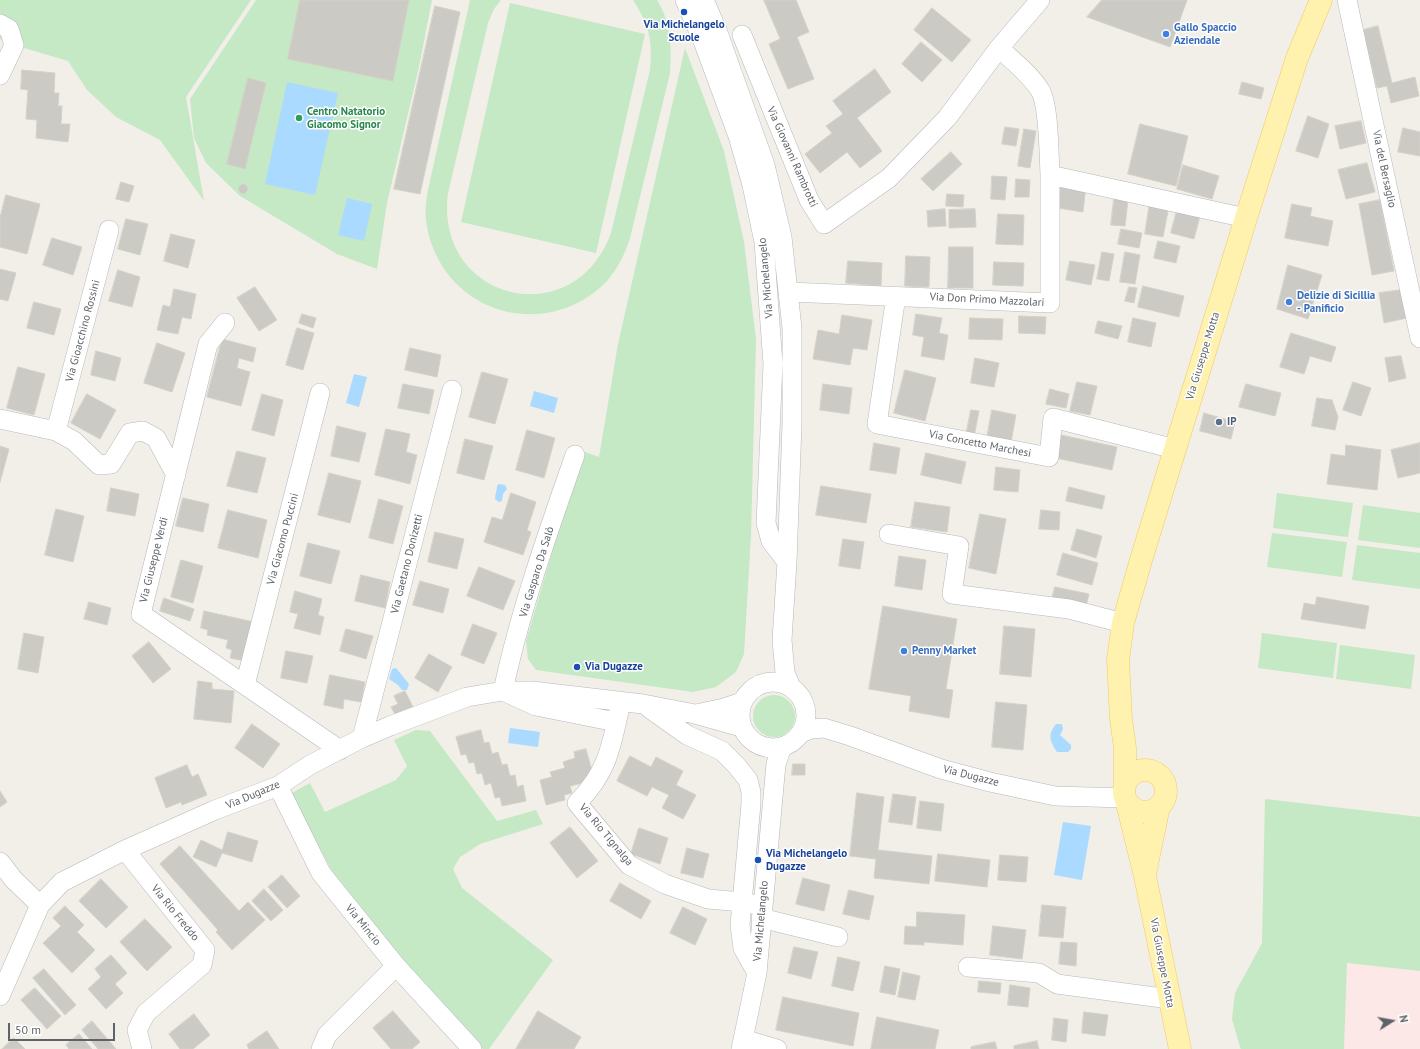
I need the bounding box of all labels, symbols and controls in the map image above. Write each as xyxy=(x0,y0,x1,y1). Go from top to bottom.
marker: Via Michelangelo Scuole xyxy=(679,7,689,17)
place label: Via Michelangelo Scuole xyxy=(643,18,725,44)
place label: Gallo Spaccio Aziendale xyxy=(1174,21,1237,47)
marker: Gallo Spaccio Aziendale xyxy=(1161,29,1171,39)
place label: Centro Natatorio Giacomo Signor xyxy=(307,105,385,131)
street label: Via Giovanni Rambrotti xyxy=(764,105,820,209)
marker: Centro Natatorio Giacomo Signor xyxy=(294,113,304,123)
street label: Via del Bersaglio xyxy=(1369,129,1399,209)
street label: Via Michelangelo xyxy=(756,237,776,319)
street label: Via Gioacchino Rossini xyxy=(63,278,103,384)
place label: Delizie di Sicillia - Panificio xyxy=(1297,289,1375,315)
street label: Via Don Primo Mazzolari xyxy=(929,290,1045,310)
marker: Delizie di Sicillia - Panificio xyxy=(1284,297,1294,307)
street label: Via Giuseppe Motta xyxy=(1183,310,1223,402)
place label: IP xyxy=(1227,415,1236,429)
marker: IP xyxy=(1214,417,1224,427)
street label: Via Concetto Marchesi xyxy=(928,428,1032,460)
street label: Via Giacomo Puccini xyxy=(264,492,302,586)
street label: Via Gaetano Donizetti xyxy=(388,513,426,615)
street label: Via Giuseppe Verdi xyxy=(137,516,171,604)
street label: Via Gasparo Da Salò xyxy=(517,525,557,619)
place label: Penny Market xyxy=(912,644,976,658)
marker: Penny Market xyxy=(899,646,909,656)
place label: Via Dugazze xyxy=(585,660,643,674)
marker: Via Dugazze xyxy=(572,662,582,672)
street label: Via Dugazze xyxy=(942,763,1000,789)
street label: Via Dugazze xyxy=(224,778,282,812)
street label: Via Rio Tignalga xyxy=(576,801,636,869)
place label: Via Michelangelo Dugazze xyxy=(766,847,847,873)
marker: Via Michelangelo Dugazze xyxy=(753,855,763,865)
street label: Via Michelangelo xyxy=(751,880,771,962)
street label: Via Rio Freddo xyxy=(148,882,202,944)
street label: Via Mincio xyxy=(342,902,384,948)
street label: Via Giuseppe Motta xyxy=(1147,917,1177,1009)
north arrow xyxy=(1372,1001,1412,1041)
text: N xyxy=(1396,1014,1411,1024)
scale bar xyxy=(10,1015,117,1041)
text: 50 m xyxy=(15,1022,41,1037)

